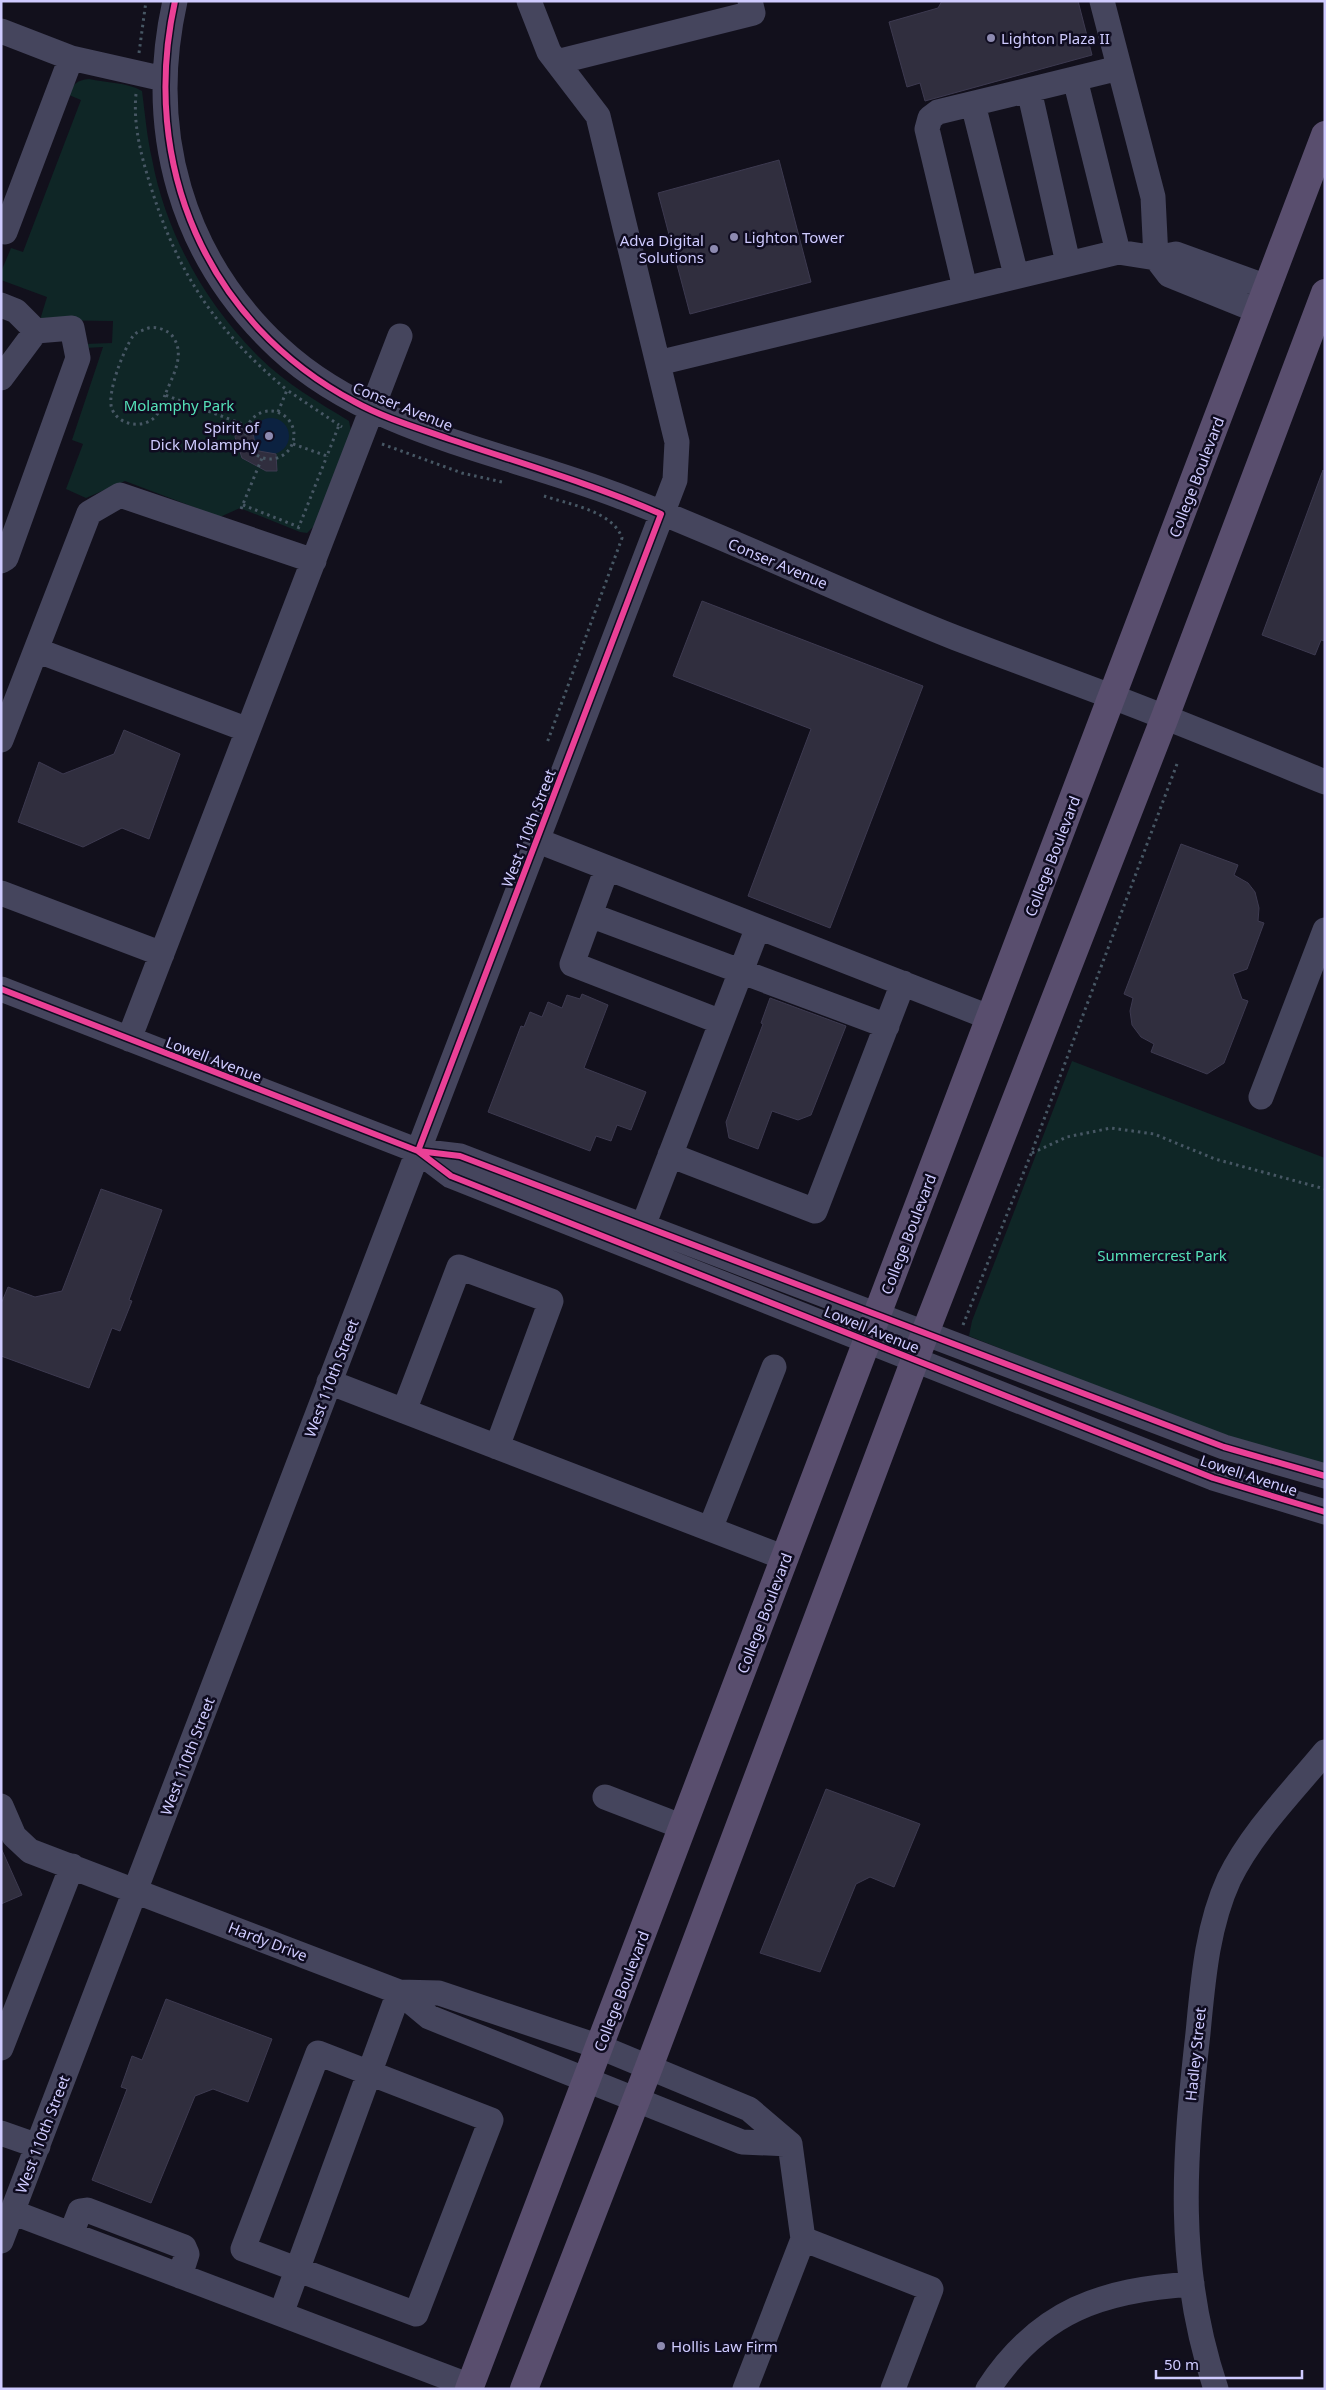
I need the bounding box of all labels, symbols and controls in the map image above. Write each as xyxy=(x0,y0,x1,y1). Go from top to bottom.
place label: Lighton Plaza II xyxy=(1001,28,1110,48)
marker: Lighton Plaza II xyxy=(985,32,997,44)
place label: Lighton Tower xyxy=(744,227,844,247)
place label: Adva Digital Solutions xyxy=(620,230,704,267)
marker: Lighton Tower xyxy=(728,231,740,243)
marker: Adva Digital Solutions xyxy=(708,243,720,255)
street label: Conser Avenue xyxy=(350,377,456,435)
park label: Molamphy Park xyxy=(124,395,234,415)
street label: College Boulevard xyxy=(1164,414,1228,540)
place label: Spirit of Dick Molamphy xyxy=(150,417,260,454)
marker: Spirit of Dick Molamphy xyxy=(263,430,275,442)
street label: Conser Avenue xyxy=(725,533,831,593)
street label: West 110th Street xyxy=(496,766,560,890)
street label: College Boulevard xyxy=(1020,793,1084,919)
street label: Lowell Avenue xyxy=(163,1032,265,1086)
street label: College Boulevard xyxy=(876,1171,940,1297)
park label: Summercrest Park xyxy=(1097,1245,1227,1265)
street label: Lowell Avenue xyxy=(821,1301,923,1357)
street label: West 110th Street xyxy=(299,1316,363,1440)
street label: Lowell Avenue xyxy=(1198,1450,1300,1500)
street label: College Boulevard xyxy=(732,1550,796,1676)
street label: West 110th Street xyxy=(155,1694,219,1818)
street label: Hardy Drive xyxy=(226,1917,310,1965)
street label: College Boulevard xyxy=(589,1928,653,2054)
street label: Hadley Street xyxy=(1180,2006,1210,2102)
street label: West 110th Street xyxy=(10,2072,74,2196)
place label: Hollis Law Firm xyxy=(671,2336,778,2356)
marker: Hollis Law Firm xyxy=(655,2340,667,2352)
scale bar xyxy=(1156,2348,1302,2380)
text: 50 m xyxy=(1164,2354,1199,2374)

